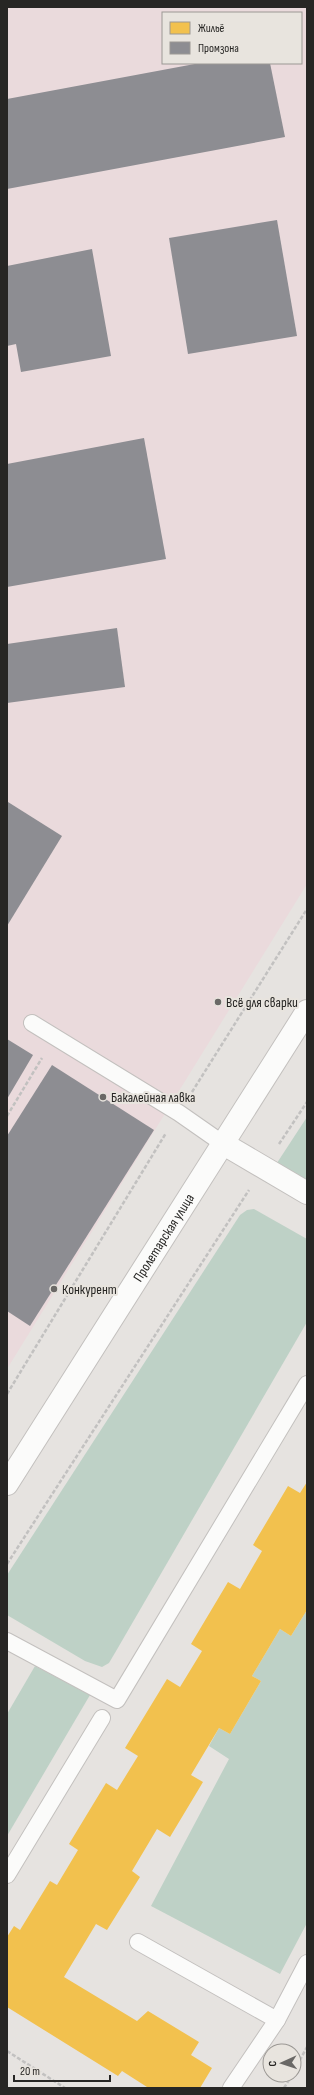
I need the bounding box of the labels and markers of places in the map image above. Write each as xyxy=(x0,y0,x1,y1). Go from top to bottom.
place label: Всё для сварки xyxy=(226,994,298,1011)
marker: Всё для сварки xyxy=(213,997,223,1007)
place label: Бакалейная лавка xyxy=(111,1089,195,1106)
marker: Бакалейная лавка xyxy=(98,1092,108,1102)
place label: Конкурент xyxy=(62,1281,117,1298)
marker: Конкурент xyxy=(49,1284,59,1294)

